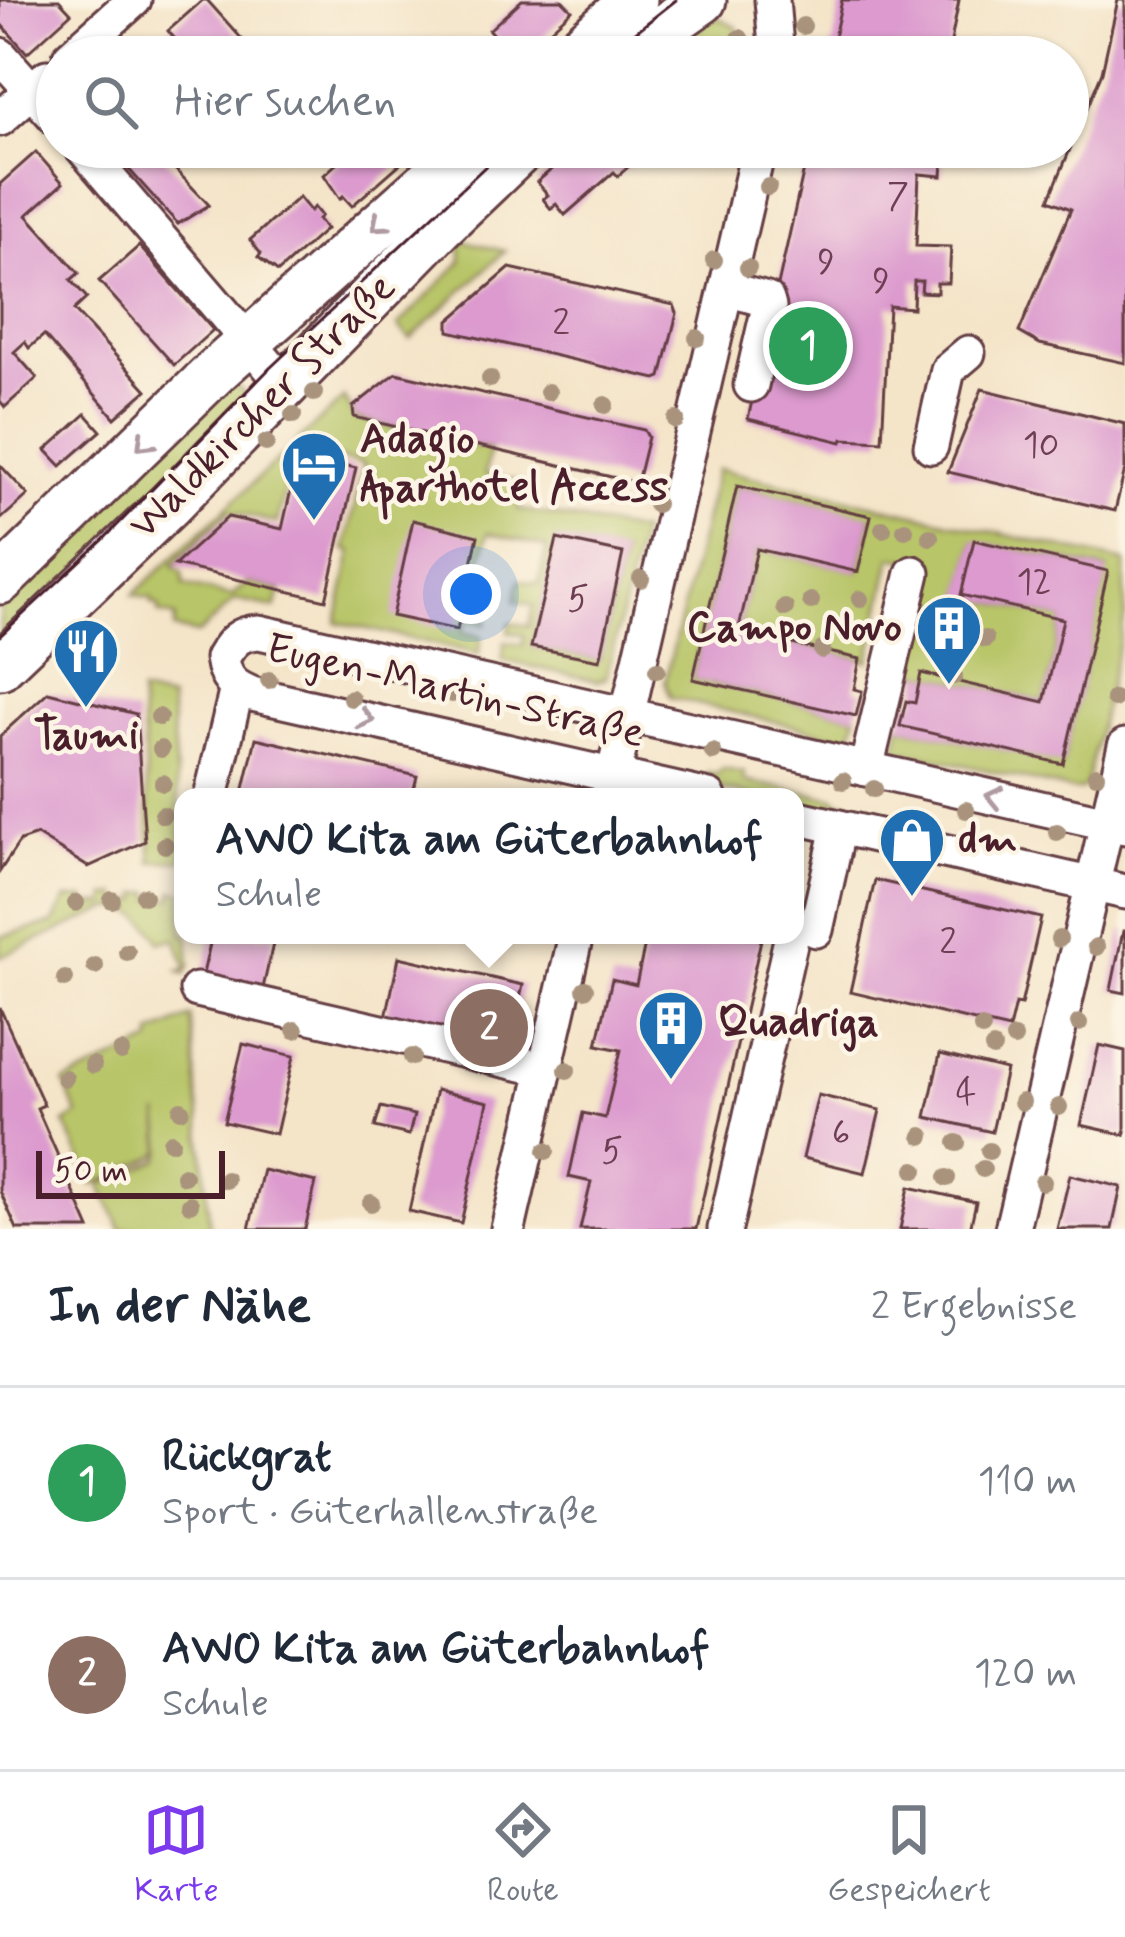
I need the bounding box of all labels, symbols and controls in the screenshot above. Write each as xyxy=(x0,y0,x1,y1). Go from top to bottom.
search box xyxy=(36,36,1089,168)
icon: search xyxy=(78,69,144,135)
text: Hier suchen xyxy=(174,73,396,132)
house number: 7 xyxy=(887,174,909,221)
one-way arrow xyxy=(371,210,393,232)
house number: 9 xyxy=(817,240,835,287)
house number: 9 xyxy=(872,259,890,306)
street label: Waldkircher Straße xyxy=(118,262,408,552)
house number: 2 xyxy=(552,301,570,348)
pin: 1 xyxy=(769,301,847,391)
place label: Adagio Aparthotel Access xyxy=(360,413,668,520)
house number: 10 xyxy=(1023,423,1059,470)
one-way arrow xyxy=(136,429,158,451)
hotel icon: Adagio Aparthotel Access xyxy=(279,429,349,523)
house number: 12 xyxy=(1016,560,1052,607)
your location xyxy=(441,564,501,624)
house number: 5 xyxy=(567,577,589,624)
building icon: Campo Novo xyxy=(914,593,984,687)
place label: Campo Novo xyxy=(687,601,902,656)
restaurant icon: Taumi xyxy=(51,616,121,710)
street label: Eugen-Martin-Straße xyxy=(261,622,649,762)
one-way arrow xyxy=(356,705,376,730)
place label: Taumi xyxy=(34,709,138,764)
one-way arrow xyxy=(984,786,1004,811)
popup xyxy=(174,788,804,944)
shop icon: dm xyxy=(877,805,947,899)
text: AWO Kita am Güterbahnhof xyxy=(215,811,763,870)
place label: dm xyxy=(958,813,1017,868)
text: Schule xyxy=(215,870,322,921)
house number: 2 xyxy=(939,920,957,967)
pin: 2 xyxy=(450,983,528,1073)
building icon: Quadriga xyxy=(636,988,706,1082)
place label: Quadriga xyxy=(718,996,879,1052)
house number: 4 xyxy=(956,1070,976,1117)
house number: 6 xyxy=(832,1111,850,1158)
house number: 5 xyxy=(601,1129,623,1176)
scale bar xyxy=(36,1145,225,1198)
text: 50 m xyxy=(54,1150,128,1194)
text: In der Nähe xyxy=(48,1274,311,1340)
text: 2 Ergebnisse xyxy=(871,1282,1077,1333)
text: Rückgrat xyxy=(162,1428,331,1487)
text: 1 xyxy=(78,1457,96,1508)
text: 110 m xyxy=(978,1457,1077,1508)
text: Sport · Güterhallenstraße xyxy=(162,1487,598,1538)
text: AWO Kita am Güterbahnhof xyxy=(162,1620,709,1679)
text: 2 xyxy=(77,1649,97,1700)
text: 120 m xyxy=(974,1649,1077,1700)
text: Schule xyxy=(162,1679,269,1730)
tab: Karte xyxy=(134,1797,219,1913)
tab: Route xyxy=(487,1797,559,1913)
tab: Gespeichert xyxy=(827,1797,991,1913)

